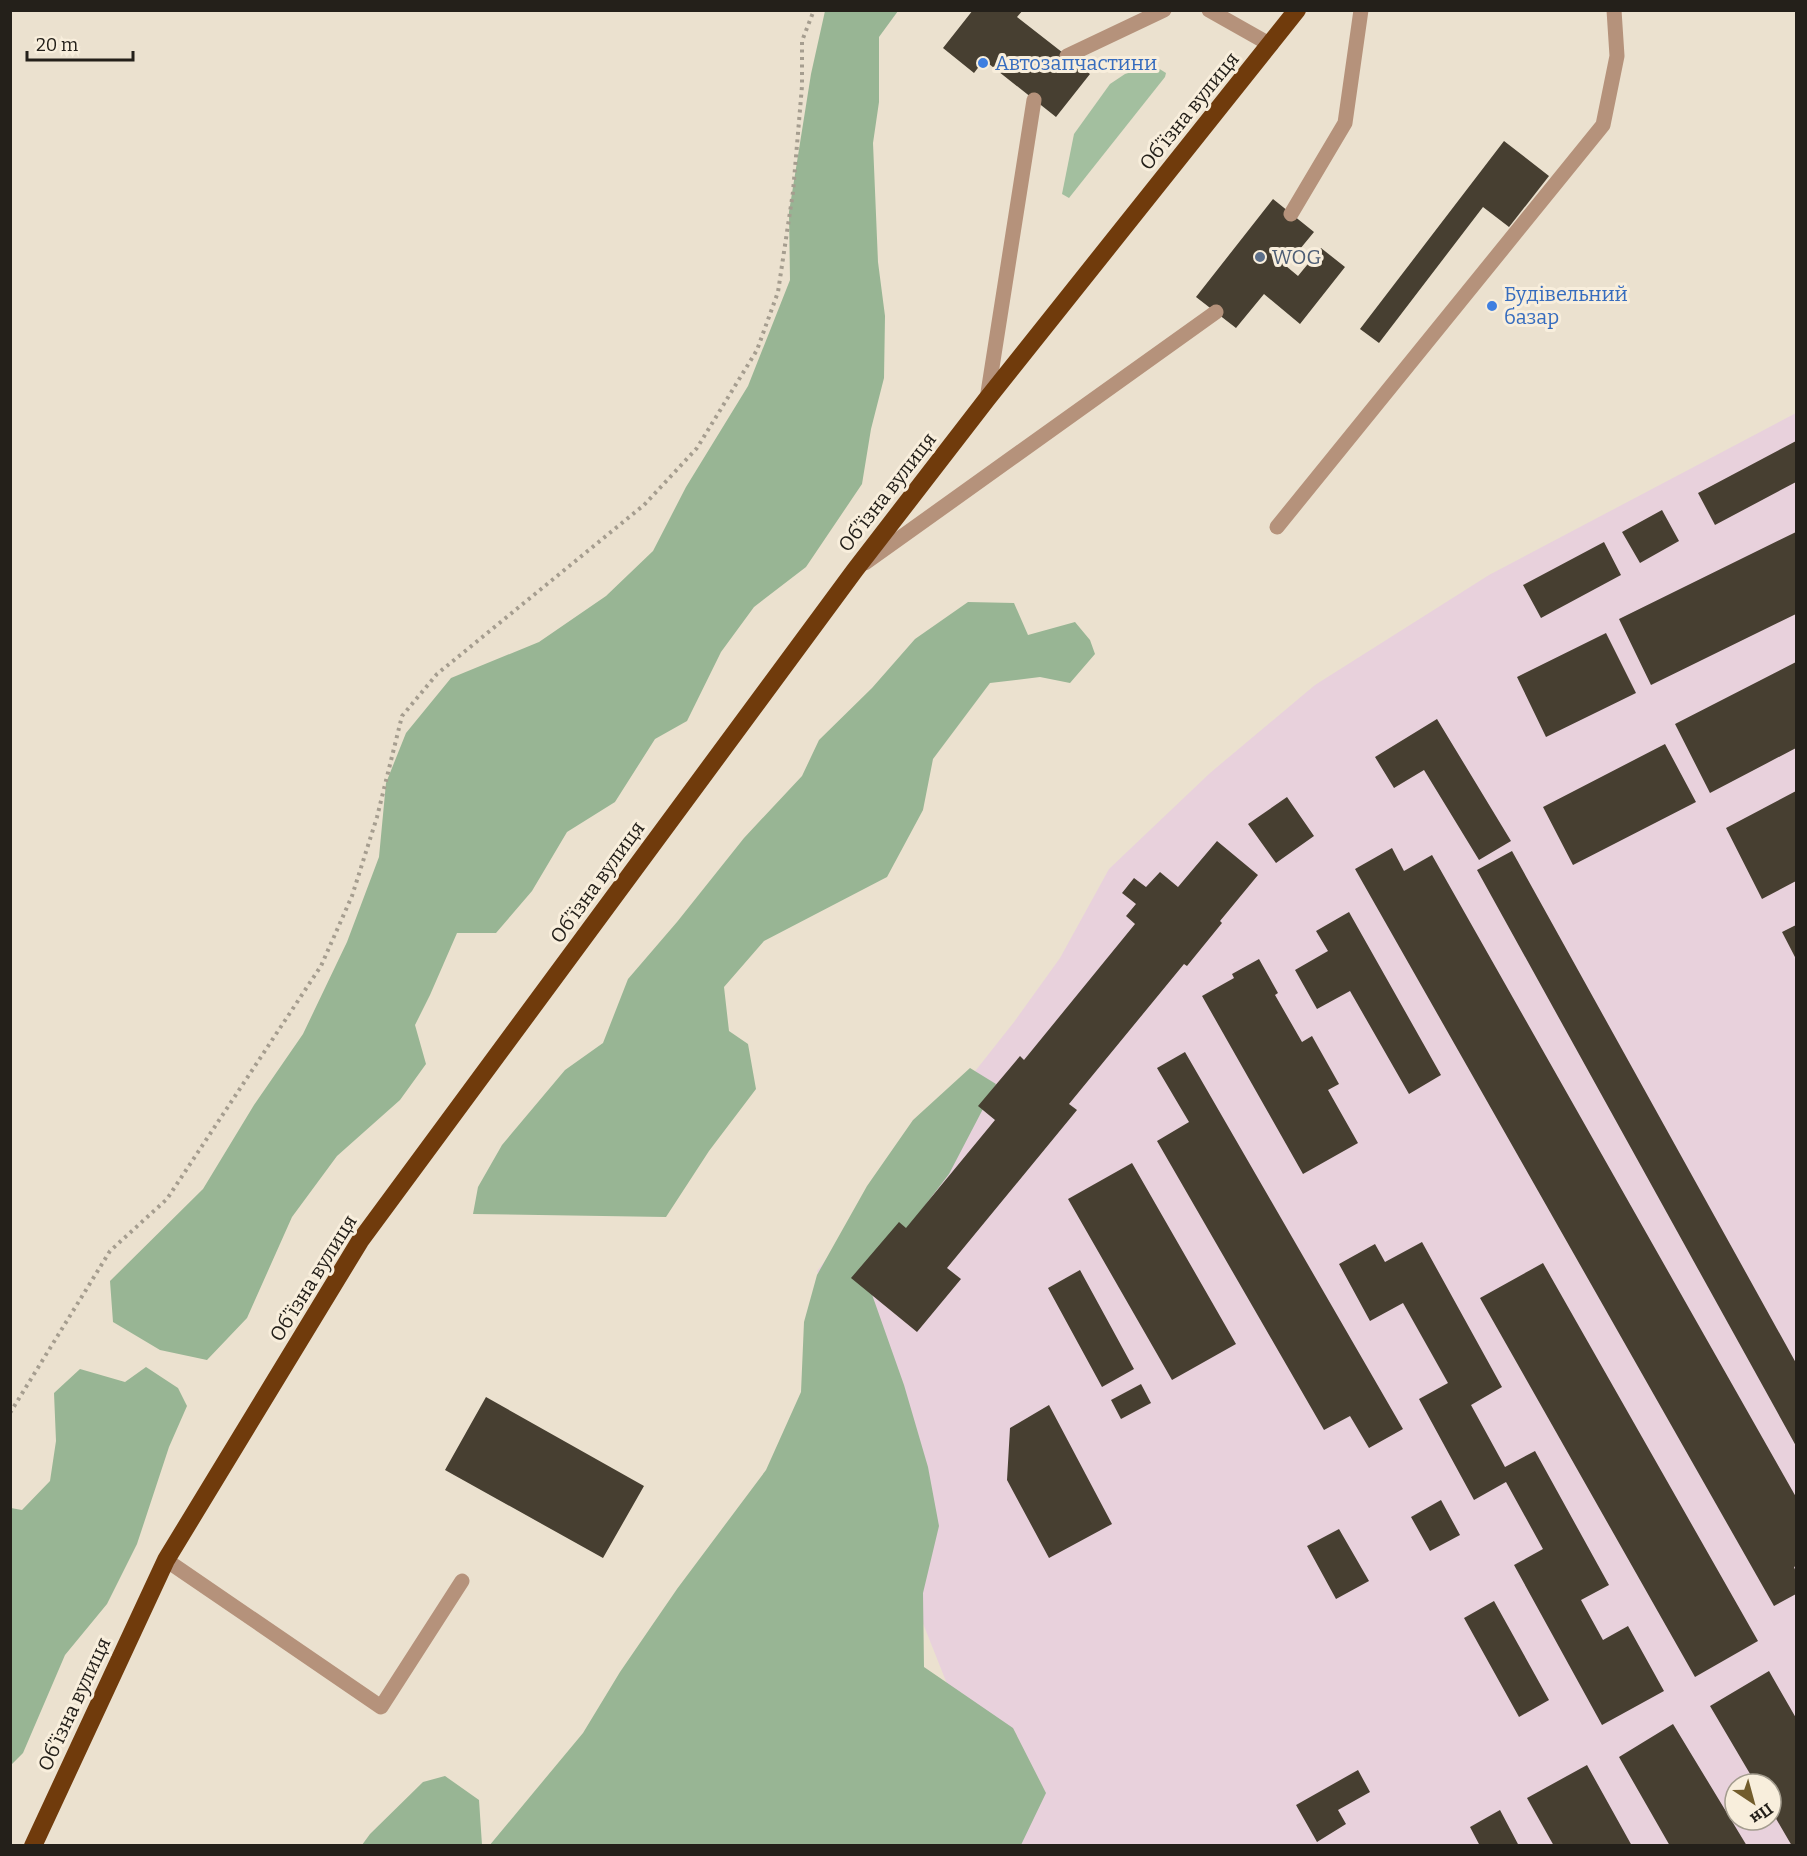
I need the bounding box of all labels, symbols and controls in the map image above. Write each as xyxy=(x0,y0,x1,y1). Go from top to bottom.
scale bar xyxy=(27,24,134,62)
text: 20 m xyxy=(36,34,78,56)
street label: Обʼїзна вулиця xyxy=(1134,47,1244,175)
place label: Автозапчастини xyxy=(995,51,1157,75)
marker: Автозапчастини xyxy=(976,56,990,70)
place label: WOG xyxy=(1272,245,1321,269)
marker: WOG xyxy=(1253,250,1267,264)
place label: Будівельний базар xyxy=(1504,282,1628,329)
marker: Будівельний базар xyxy=(1485,299,1499,313)
street label: Обʼїзна вулиця xyxy=(833,428,941,556)
street label: Обʼїзна вулиця xyxy=(545,816,649,948)
street label: Обʼїзна вулиця xyxy=(264,1210,362,1346)
street label: Обʼїзна вулиця xyxy=(33,1633,115,1775)
north arrow xyxy=(1723,1772,1783,1832)
text: Пн xyxy=(1746,1799,1776,1828)

